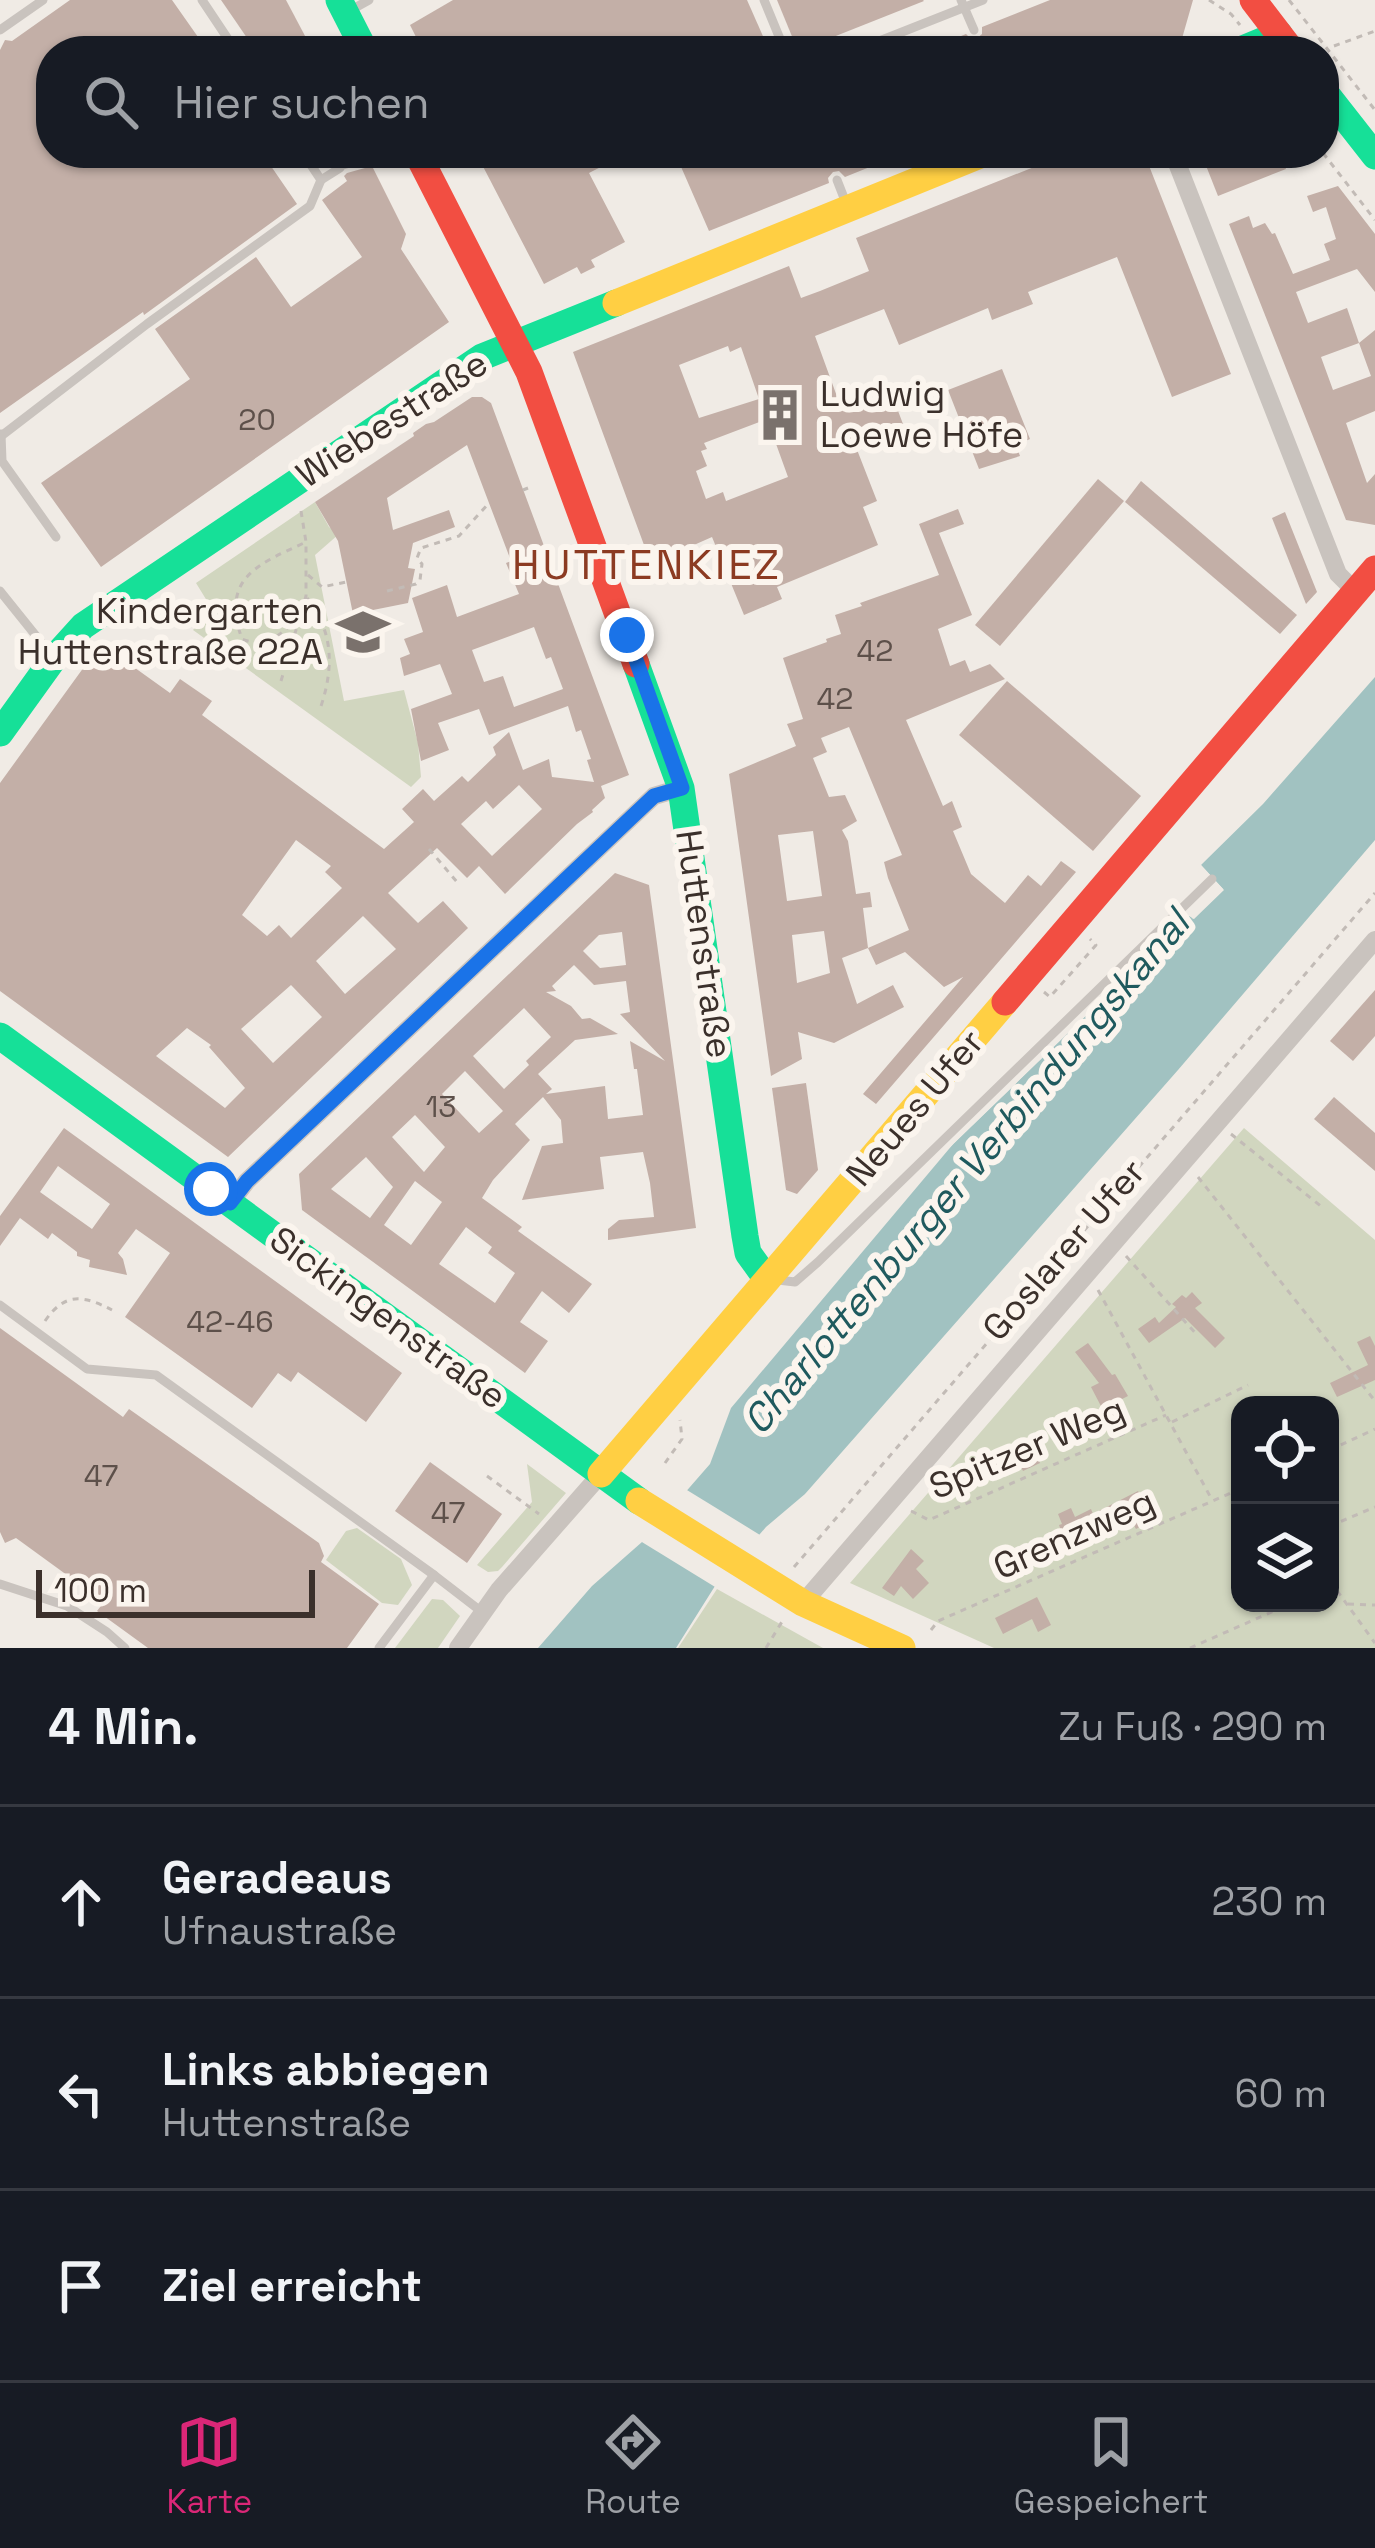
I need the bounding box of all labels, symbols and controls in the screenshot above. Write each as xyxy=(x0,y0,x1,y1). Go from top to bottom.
search box xyxy=(36,36,1339,168)
icon: search xyxy=(78,69,144,135)
text: Hier suchen xyxy=(174,74,430,131)
street label: Wiebestraße xyxy=(288,340,496,498)
place label: Ludwig Loewe Höfe xyxy=(820,371,1023,458)
building icon: Ludwig Loewe Höfe xyxy=(751,386,809,444)
house number: 20 xyxy=(238,400,276,439)
district label: HUTTENKIEZ xyxy=(512,538,782,591)
place label: Kindergarten Huttenstraße 22A xyxy=(18,588,323,675)
school or university icon: Kindergarten Huttenstraße 22A xyxy=(334,603,392,661)
route end xyxy=(600,608,654,662)
house number: 42 xyxy=(857,631,893,670)
house number: 42 xyxy=(817,679,853,718)
street label: Huttenstraße xyxy=(665,827,743,1061)
water label: Charlottenburger Verbindungskanal xyxy=(732,897,1203,1444)
street label: Neues Ufer xyxy=(836,1020,994,1196)
house number: 13 xyxy=(426,1087,456,1126)
street label: Goslarer Ufer xyxy=(973,1150,1155,1350)
route start xyxy=(184,1162,238,1216)
street label: Sickingenstraße xyxy=(260,1217,516,1419)
house number: 42-46 xyxy=(186,1302,274,1341)
street label: Spitzer Weg xyxy=(922,1386,1132,1510)
map controls xyxy=(1231,1396,1339,1612)
button: locate xyxy=(1231,1396,1339,1504)
house number: 47 xyxy=(84,1456,118,1495)
street label: Grenzweg xyxy=(986,1478,1162,1590)
house number: 47 xyxy=(431,1493,465,1532)
button: layers xyxy=(1231,1504,1339,1612)
scale bar xyxy=(36,1564,315,1617)
text: 100 m xyxy=(54,1570,147,1612)
text: 4 Min. xyxy=(48,1694,199,1759)
text: Zu Fuß · 290 m xyxy=(1058,1702,1327,1751)
text: Geradeaus xyxy=(162,1849,392,1906)
icon: ahead xyxy=(48,1869,114,1935)
text: 230 m xyxy=(1212,1877,1327,1926)
text: Ufnaustraße xyxy=(162,1906,397,1955)
text: Links abbiegen xyxy=(162,2041,490,2098)
icon: left xyxy=(48,2061,114,2127)
text: 60 m xyxy=(1235,2069,1327,2118)
text: Huttenstraße xyxy=(162,2098,411,2147)
icon: arrive xyxy=(48,2253,114,2319)
text: Ziel erreicht xyxy=(162,2257,422,2314)
tab: Karte xyxy=(167,2409,252,2523)
tab: Route xyxy=(585,2409,681,2523)
tab: Gespeichert xyxy=(1014,2409,1208,2523)

